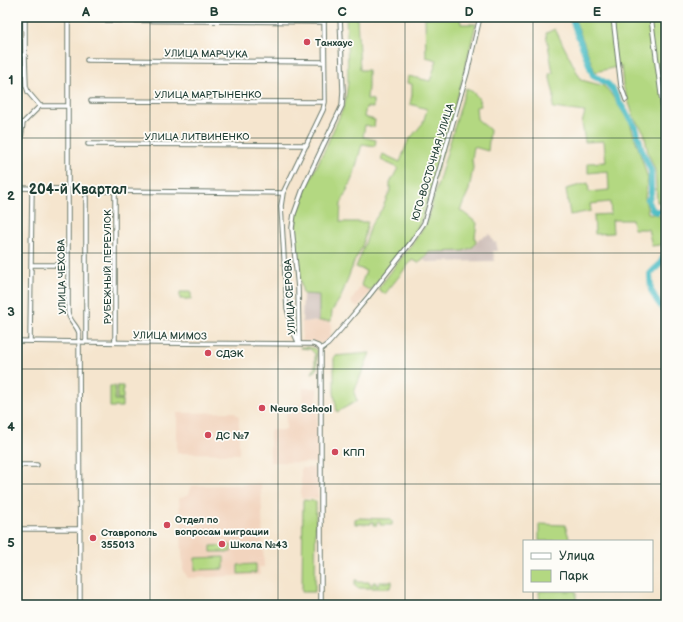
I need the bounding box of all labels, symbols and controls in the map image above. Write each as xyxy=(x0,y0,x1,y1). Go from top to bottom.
text: A xyxy=(81,4,90,20)
text: B xyxy=(209,4,219,20)
text: C xyxy=(337,4,347,20)
text: D xyxy=(464,4,474,20)
text: E xyxy=(593,4,602,20)
marker: Танхаус xyxy=(302,37,312,47)
place label: Танхаус xyxy=(315,37,353,49)
street label: УЛИЦА МАРЧУКА xyxy=(164,47,249,61)
text: 1 xyxy=(8,72,14,88)
street label: УЛИЦА МАРТЫНЕНКО xyxy=(154,89,262,101)
street label: ЮГО-ВОСТОЧНАЯ УЛИЦА xyxy=(409,101,457,222)
street label: УЛИЦА ЛИТВИНЕНКО xyxy=(145,131,249,143)
district label: 204-й Квартал xyxy=(29,181,127,198)
text: 2 xyxy=(7,188,15,204)
street label: РУБЕЖНЫЙ ПЕРЕУЛОК xyxy=(102,209,114,324)
street label: УЛИЦА ЧЕХОВА xyxy=(55,238,69,315)
street label: УЛИЦА СЕРОВА xyxy=(282,258,298,335)
text: 3 xyxy=(7,304,15,320)
street label: УЛИЦА МИМОЗ xyxy=(133,329,207,343)
marker: СДЭК xyxy=(203,348,213,358)
place label: СДЭК xyxy=(216,348,244,360)
marker: Neuro School xyxy=(257,403,267,413)
place label: Neuro School xyxy=(270,403,332,415)
text: 4 xyxy=(7,419,15,435)
marker: ДС №7 xyxy=(203,430,213,440)
place label: ДС №7 xyxy=(216,430,250,442)
marker: КПП xyxy=(330,447,340,457)
place label: КПП xyxy=(343,447,365,459)
place label: Отдел по вопросам миграции xyxy=(175,514,269,538)
marker: Отдел по вопросам миграции xyxy=(162,520,172,530)
place label: Ставрополь 355013 xyxy=(101,527,158,551)
marker: Ставрополь 355013 xyxy=(88,533,98,543)
text: 5 xyxy=(7,535,15,551)
marker: Школа №43 xyxy=(217,539,227,549)
place label: Школа №43 xyxy=(230,539,288,551)
legend xyxy=(523,540,653,592)
text: Улица xyxy=(559,549,595,564)
text: Парк xyxy=(559,569,589,584)

